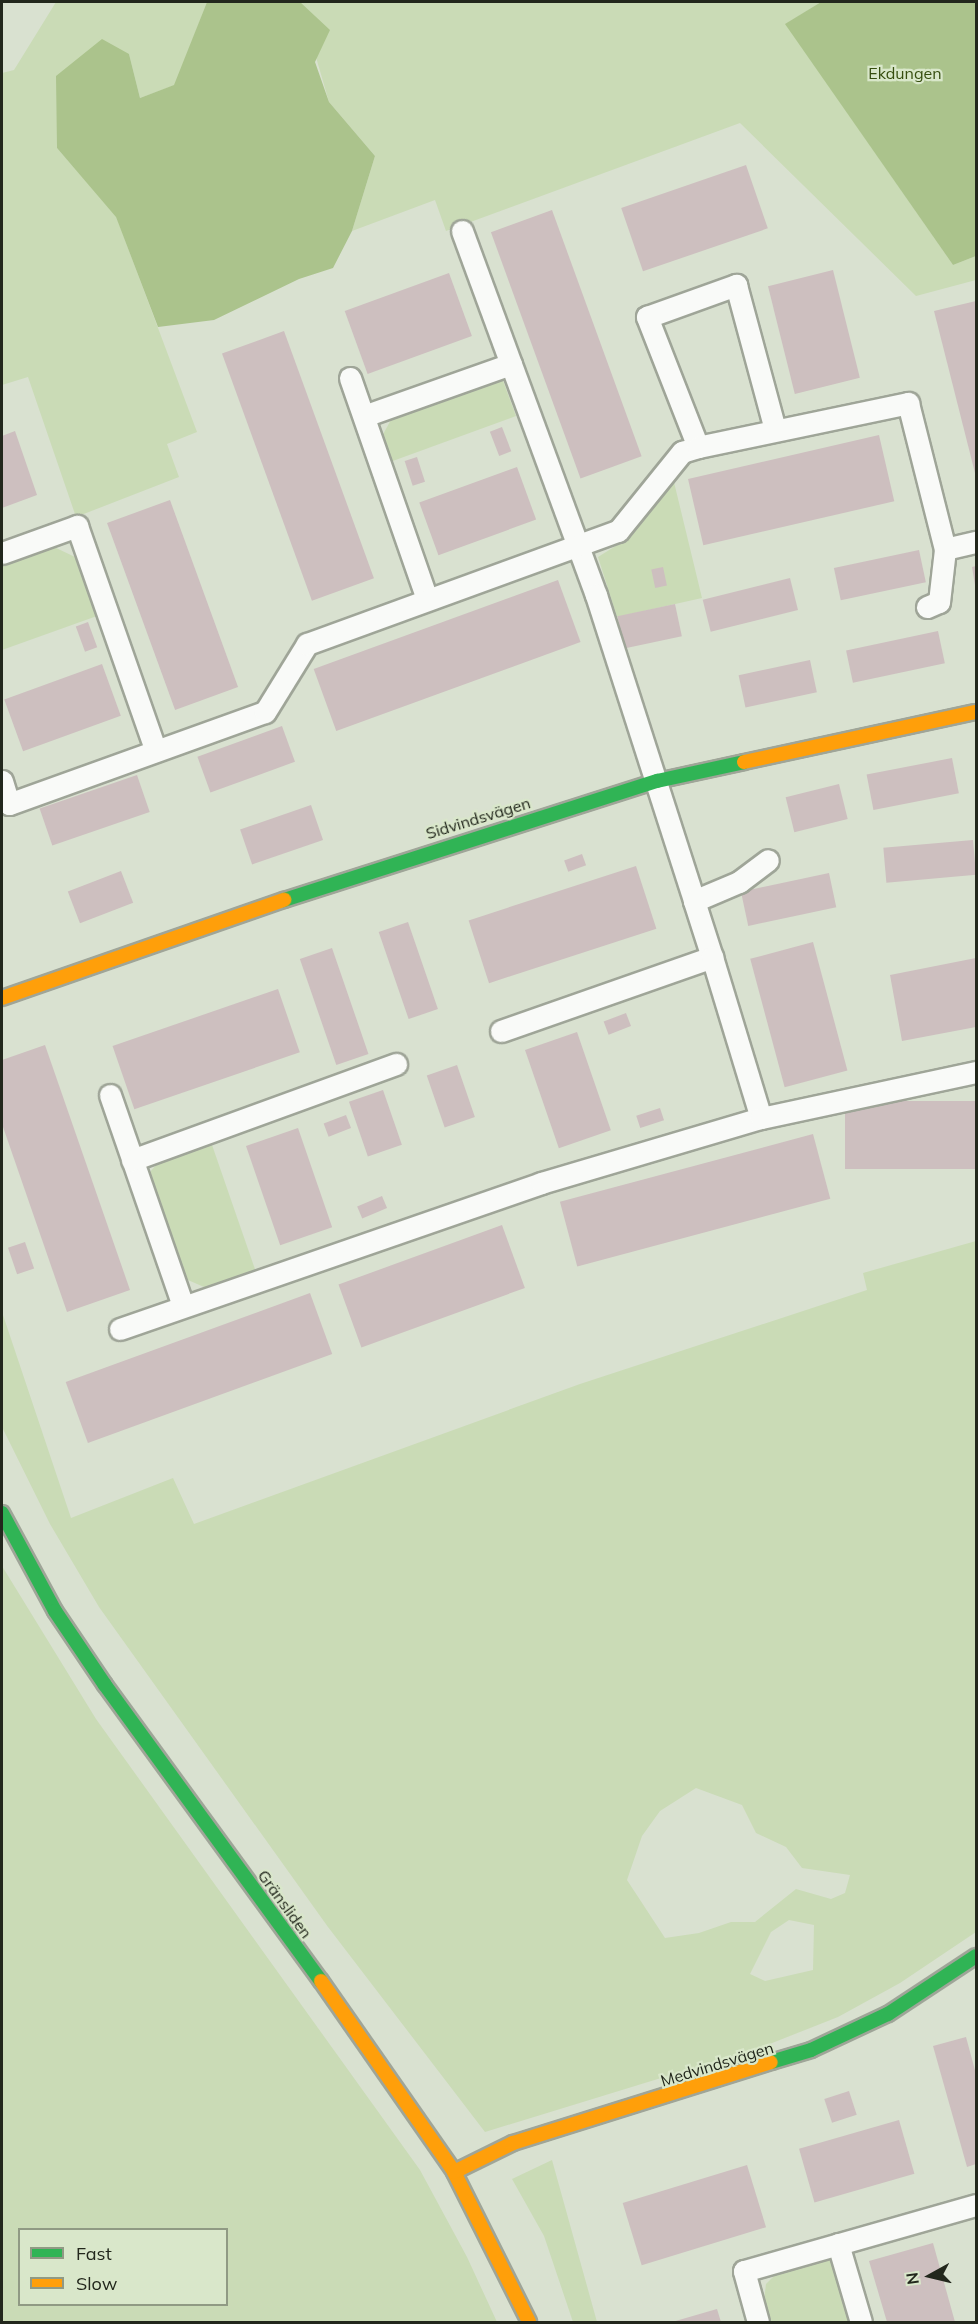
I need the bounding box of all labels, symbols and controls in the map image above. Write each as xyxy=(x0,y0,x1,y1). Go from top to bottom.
park label: Ekdungen xyxy=(868,63,942,83)
street label: Sidvindsvägen xyxy=(423,793,533,843)
street label: Gränsliden xyxy=(254,1866,316,1942)
street label: Medvindsvägen xyxy=(658,2038,776,2090)
legend xyxy=(18,2228,228,2306)
text: Fast xyxy=(76,2242,112,2265)
north arrow xyxy=(900,2246,960,2306)
text: N xyxy=(901,2271,923,2286)
text: Slow xyxy=(76,2272,117,2295)

